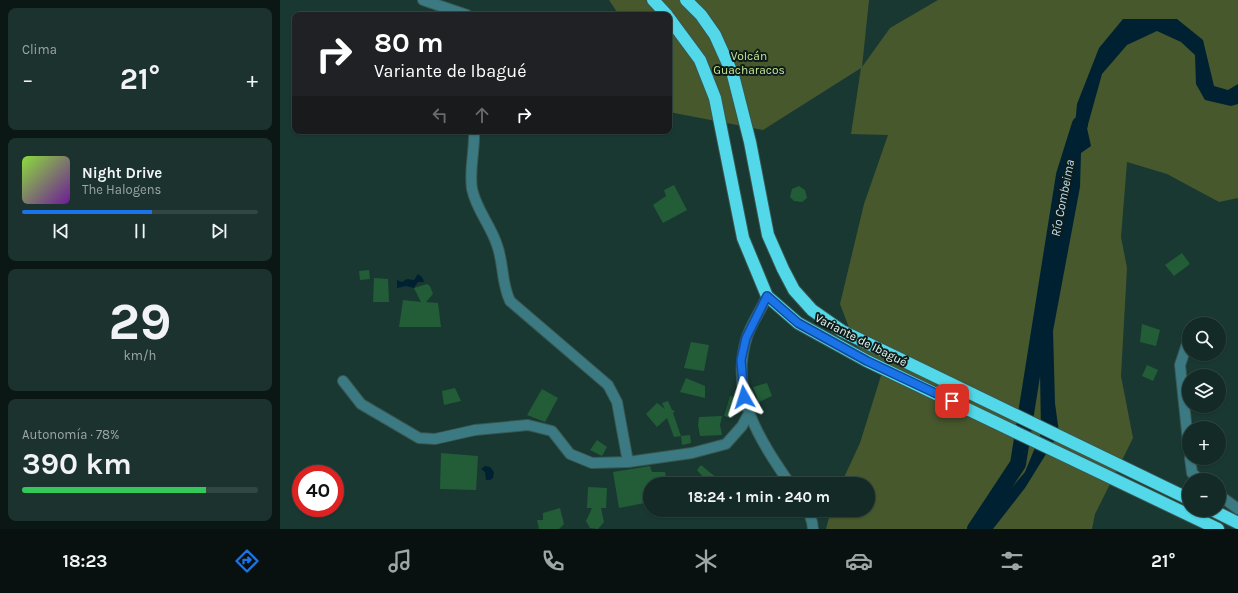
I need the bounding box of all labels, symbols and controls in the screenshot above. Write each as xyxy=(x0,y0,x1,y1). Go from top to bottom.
text: 80 m xyxy=(374,26,443,59)
icon: right xyxy=(308,28,360,80)
text: Clima xyxy=(22,42,57,57)
park label: Volcán Guacharacos xyxy=(713,49,785,77)
text: Variante de Ibagué xyxy=(374,60,527,82)
text: 21° xyxy=(120,61,160,97)
text: − xyxy=(22,67,34,93)
text: + xyxy=(246,67,258,93)
icon: left xyxy=(429,104,451,126)
icon: ahead xyxy=(471,104,493,126)
icon: right xyxy=(513,104,535,126)
water label: Río Combeima xyxy=(1048,158,1077,238)
text: Night Drive xyxy=(82,164,162,182)
text: The Halogens xyxy=(82,182,161,197)
icon: previous xyxy=(50,220,72,242)
icon: pause xyxy=(129,220,151,242)
icon: next xyxy=(208,220,230,242)
text: 29 xyxy=(108,291,172,352)
street label: Variante de Ibagué xyxy=(813,311,909,369)
map controls xyxy=(1182,317,1226,517)
button: search xyxy=(1182,317,1226,361)
text: km/h xyxy=(124,348,156,363)
button: layers xyxy=(1182,369,1226,413)
position arrow xyxy=(723,376,765,418)
pin xyxy=(935,384,969,418)
icon: arrive xyxy=(941,390,963,412)
button: + xyxy=(1182,421,1226,465)
text: Autonomía · 78% xyxy=(22,427,120,442)
text: 390 km xyxy=(22,446,132,482)
speed limit sign: 40 xyxy=(292,465,344,517)
button: − xyxy=(1182,473,1226,517)
text: 18:24 · 1 min · 240 m xyxy=(688,488,830,506)
icon: directions xyxy=(233,547,261,575)
icon: music xyxy=(386,547,414,575)
icon: phone xyxy=(539,547,567,575)
icon: climate xyxy=(692,547,720,575)
icon: car xyxy=(845,547,873,575)
icon: filters xyxy=(998,547,1026,575)
text: 18:23 xyxy=(63,550,108,572)
text: 21° xyxy=(1151,550,1175,572)

